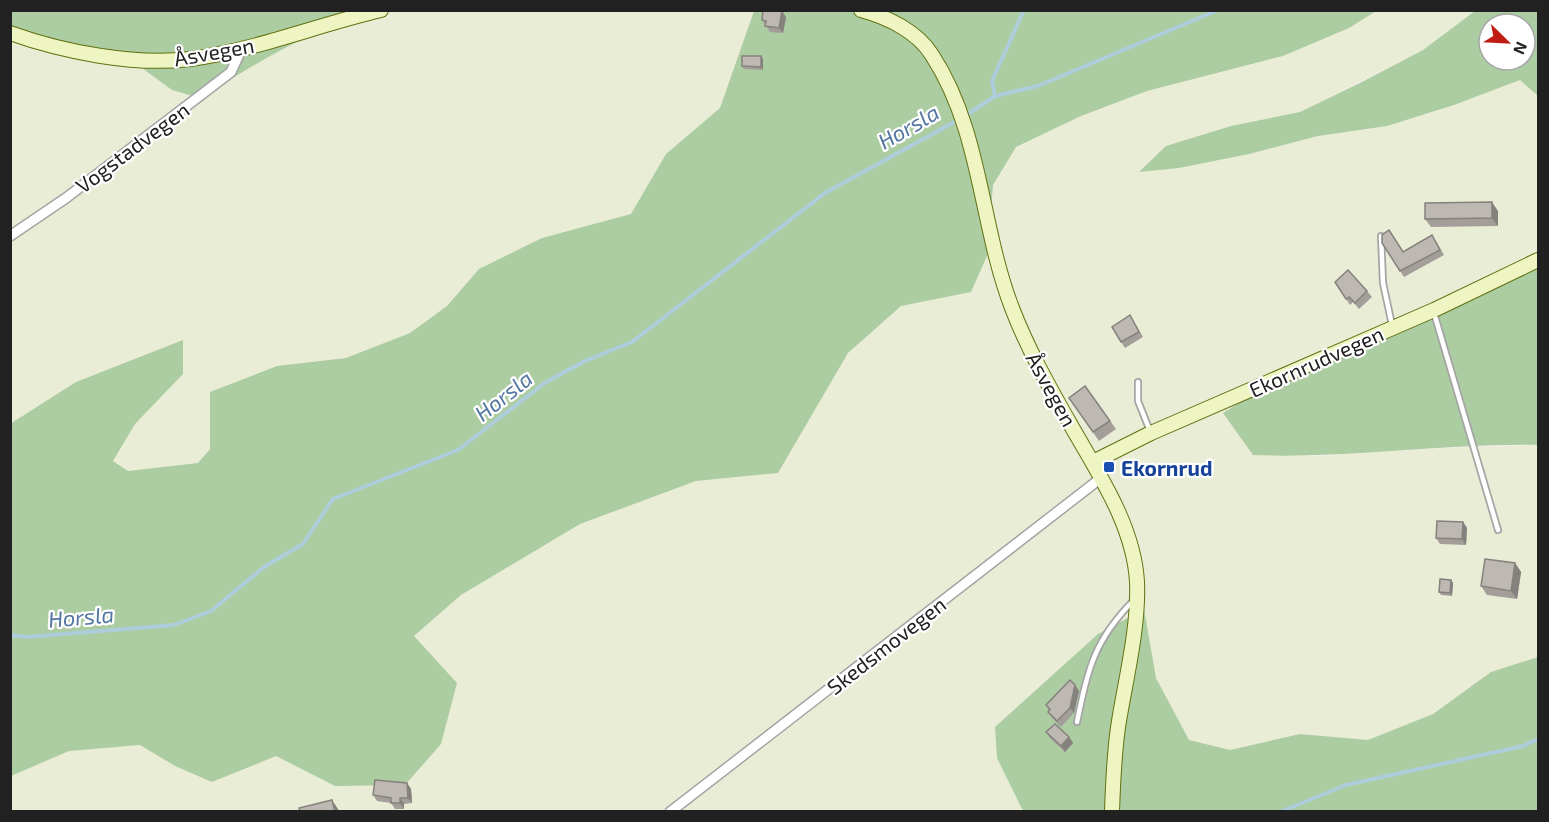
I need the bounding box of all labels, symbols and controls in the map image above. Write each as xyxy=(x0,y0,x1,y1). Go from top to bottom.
north arrow xyxy=(1477,12,1537,72)
street label: Åsvegen xyxy=(172,32,256,70)
text: N xyxy=(1510,39,1532,57)
street label: Vogstadvegen xyxy=(70,96,194,198)
water label: Horsla xyxy=(873,98,943,154)
street label: Ekornrudvegen xyxy=(1245,320,1387,402)
street label: Åsvegen xyxy=(1021,347,1083,431)
water label: Horsla xyxy=(469,364,537,426)
place label: Ekornrud xyxy=(1121,455,1212,480)
marker: Ekornrud xyxy=(1102,460,1116,474)
street label: Skedsmovegen xyxy=(822,591,950,699)
water label: Horsla xyxy=(47,600,115,632)

